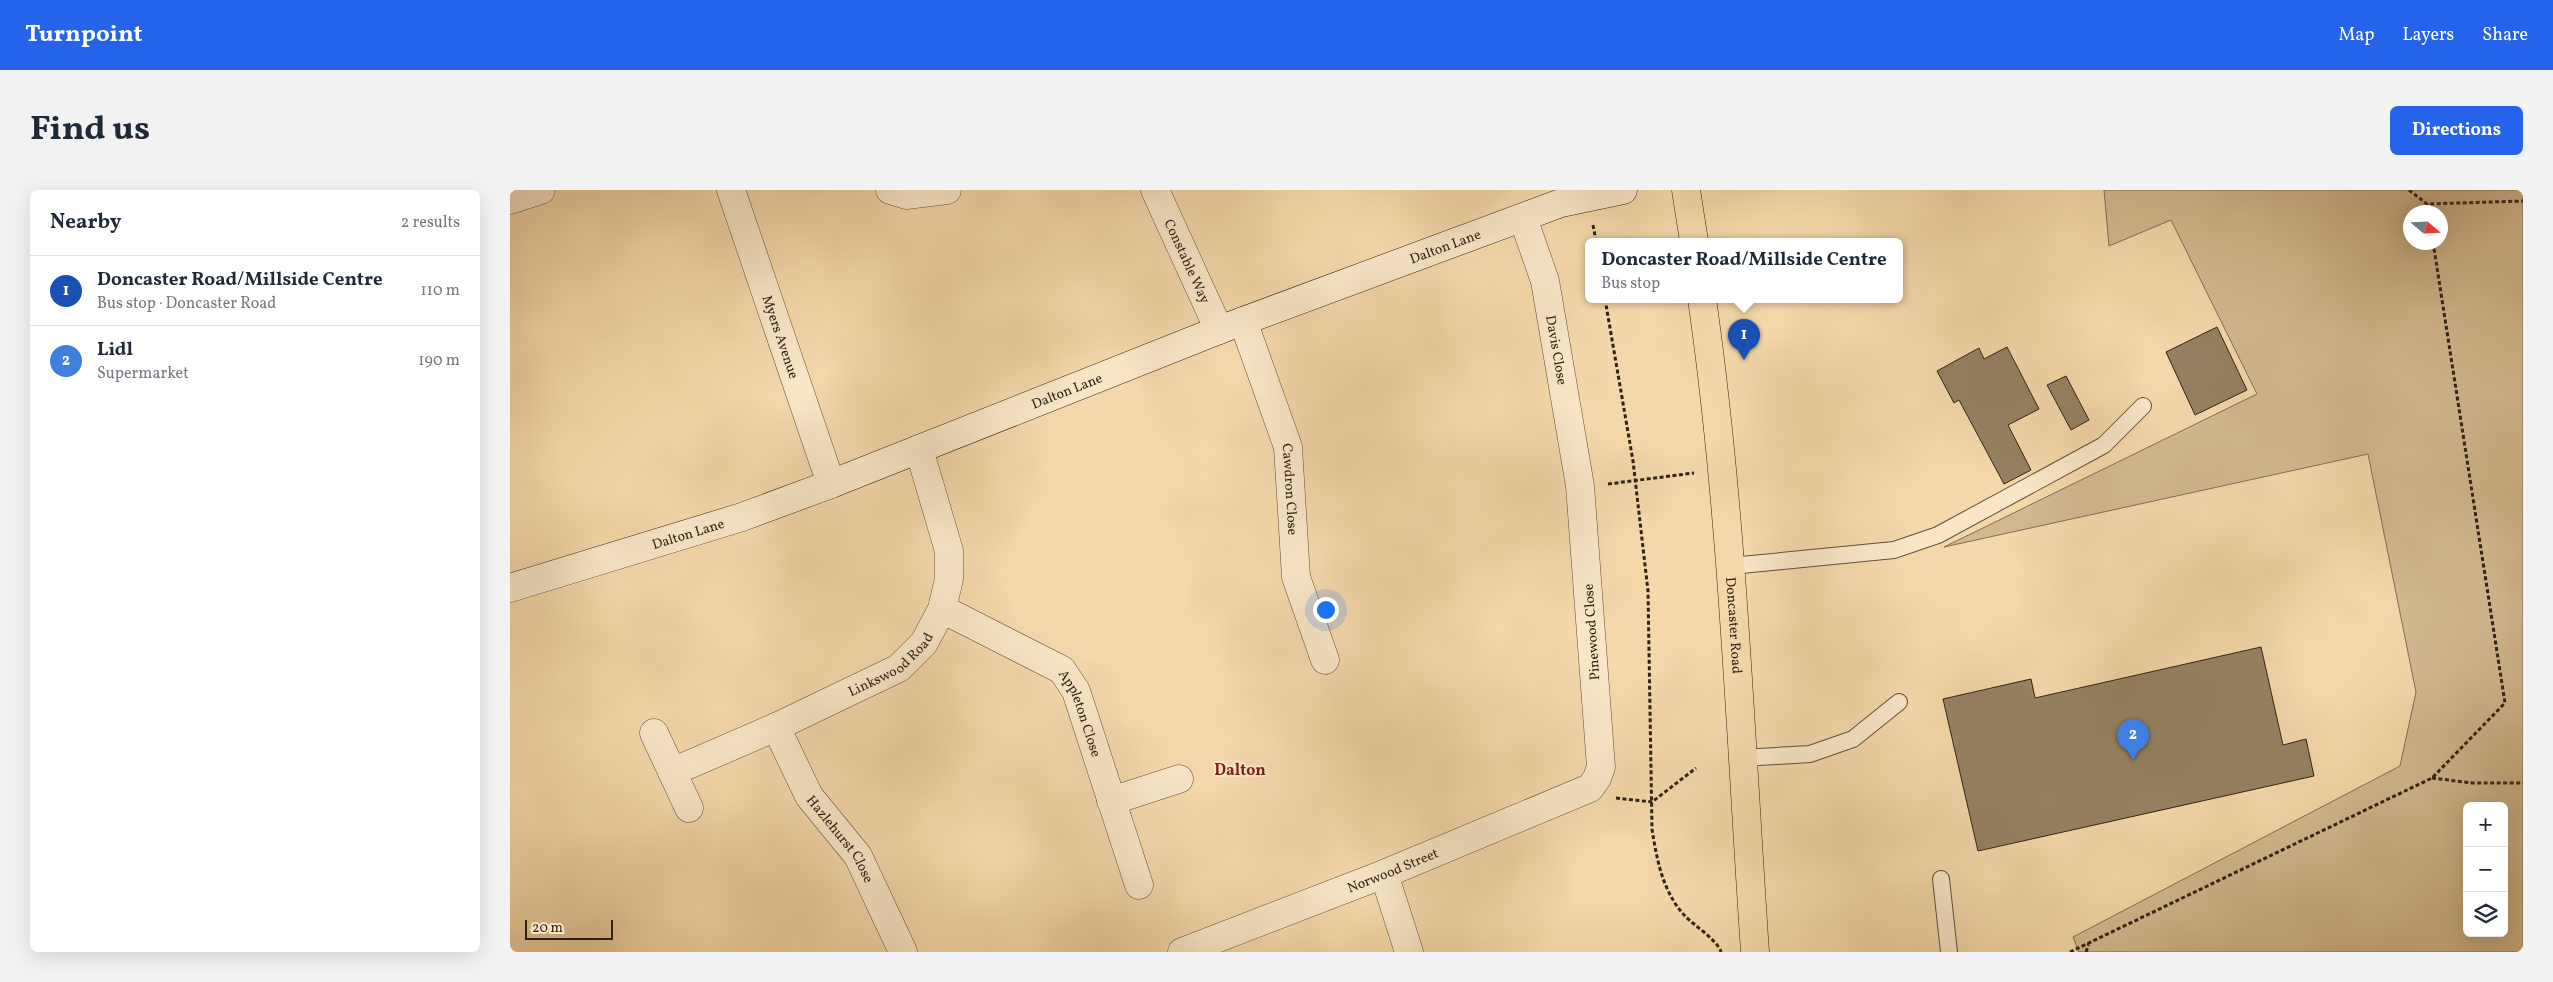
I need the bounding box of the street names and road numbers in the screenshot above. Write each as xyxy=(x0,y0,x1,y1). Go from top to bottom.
street label: Constable Way xyxy=(1159,216,1214,307)
street label: Dalton Lane xyxy=(1407,225,1484,269)
street label: Myers Avenue xyxy=(756,293,803,382)
street label: Davis Close xyxy=(1540,314,1571,387)
street label: Dalton Lane xyxy=(1029,369,1106,414)
street label: Cawdron Close xyxy=(1277,443,1301,536)
street label: Dalton Lane xyxy=(650,515,727,555)
street label: Doncaster Road xyxy=(1720,576,1746,675)
street label: Pinewood Close xyxy=(1580,583,1605,681)
street label: Linkswood Road xyxy=(845,630,939,702)
street label: Appleton Close xyxy=(1053,666,1105,760)
street label: Hazlehurst Close xyxy=(801,792,877,887)
street label: Norwood Street xyxy=(1345,844,1442,898)

